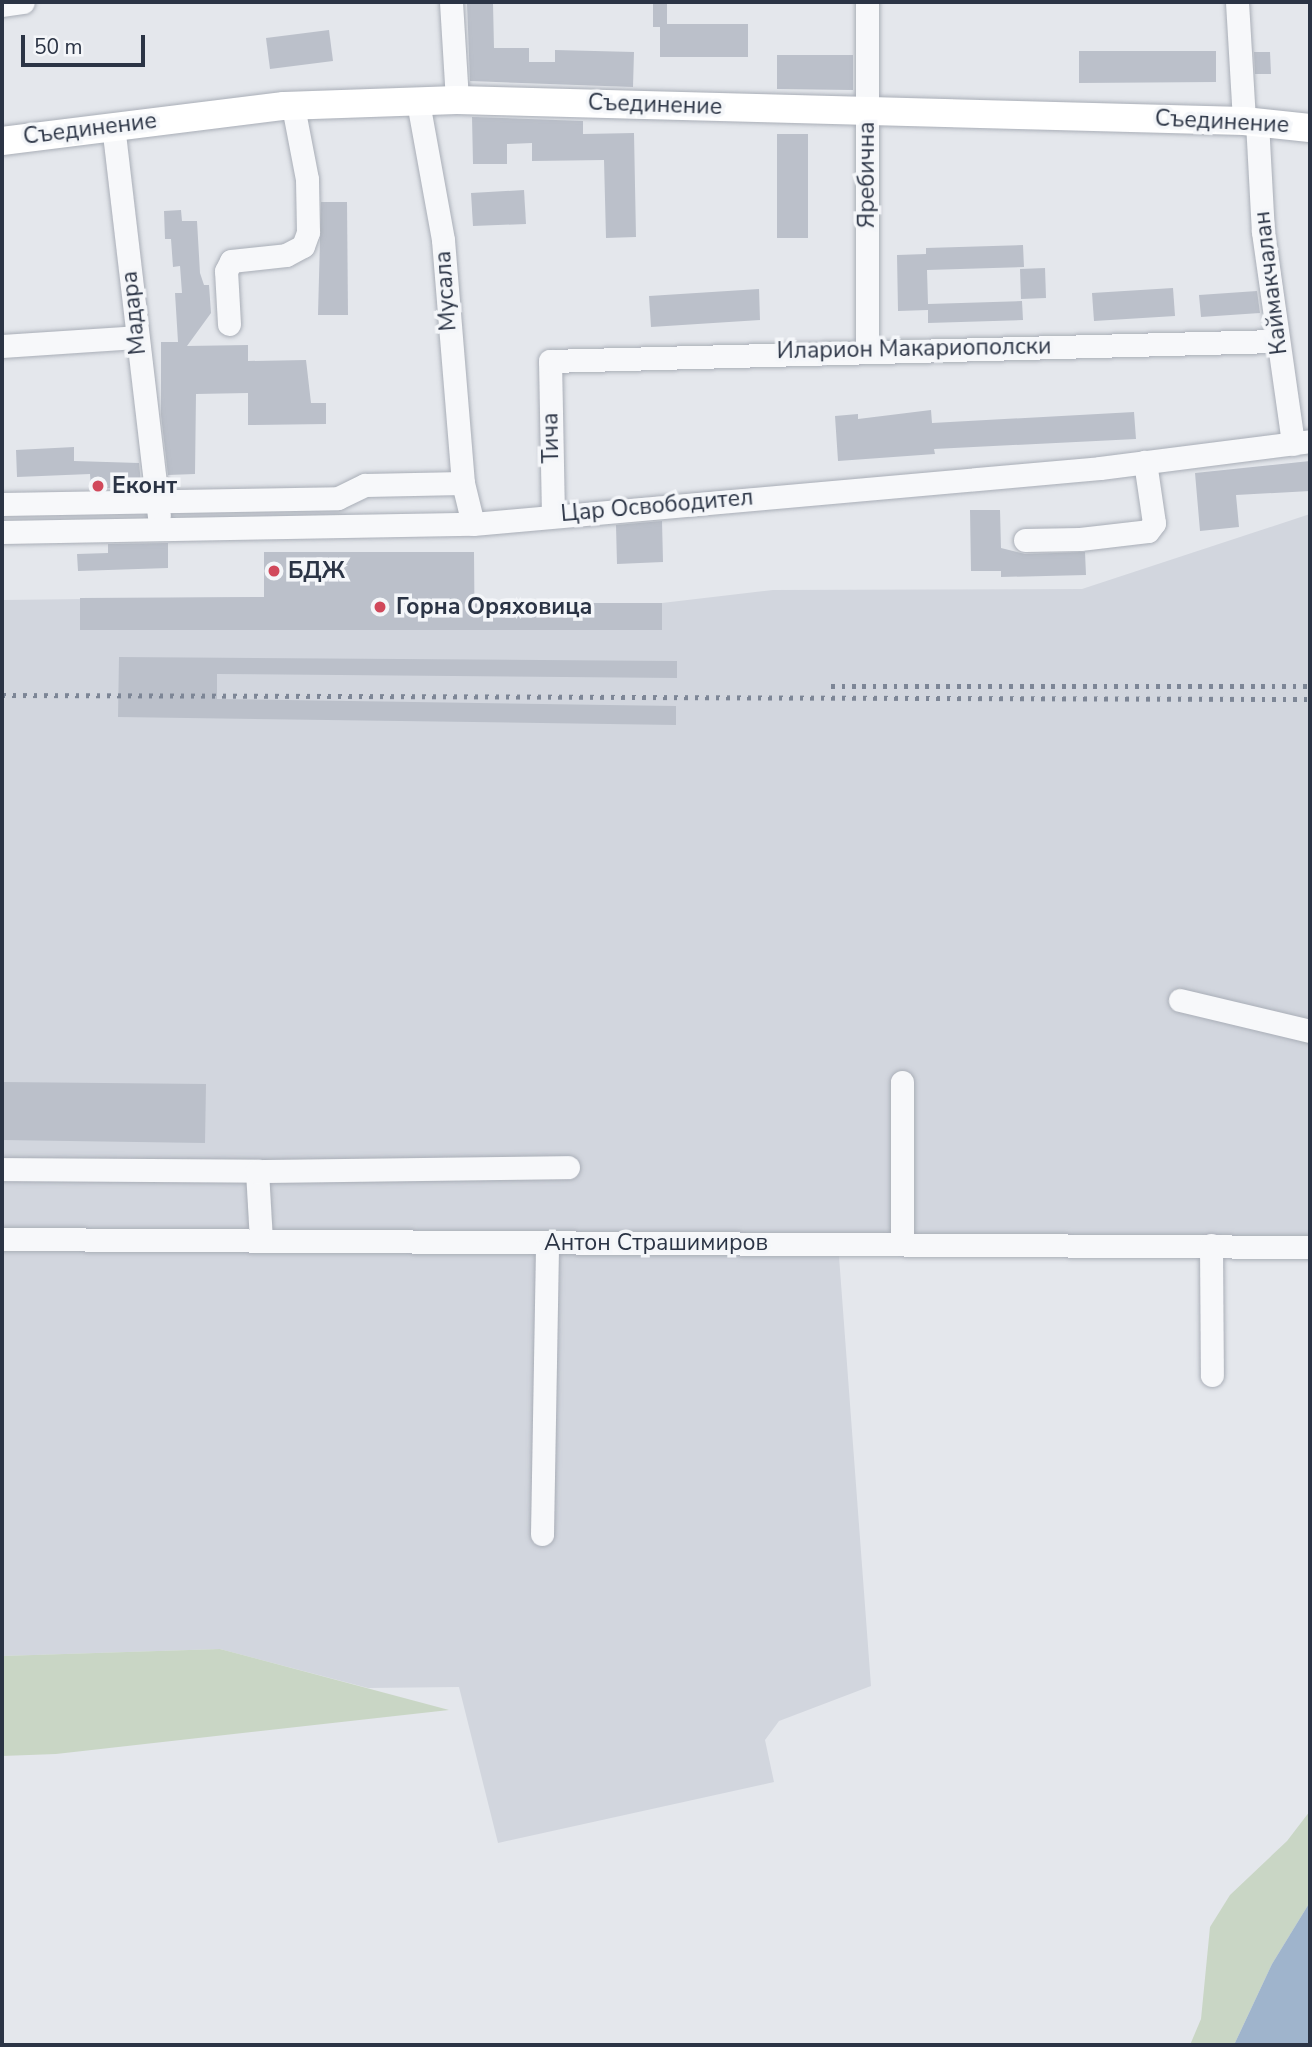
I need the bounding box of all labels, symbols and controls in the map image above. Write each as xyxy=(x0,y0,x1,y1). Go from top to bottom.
scale bar xyxy=(24,21,149,65)
text: 50 m xyxy=(34,33,83,61)
street label: Съединение xyxy=(587,89,723,121)
street label: Съединение xyxy=(1154,105,1290,139)
street label: Съединение xyxy=(22,107,158,151)
street label: Яребична xyxy=(853,122,881,228)
street label: Каймакчалан xyxy=(1249,210,1293,356)
street label: Мусала xyxy=(429,250,463,332)
street label: Мадара xyxy=(116,270,152,356)
street label: Иларион Макариополски xyxy=(776,333,1052,365)
street label: Тича xyxy=(537,412,565,464)
place label: Еконт xyxy=(112,472,177,500)
marker: Еконт xyxy=(90,478,106,494)
street label: Цар Освободител xyxy=(560,484,754,528)
place label: БДЖ xyxy=(288,557,345,585)
marker: БДЖ xyxy=(266,563,282,579)
place label: Горна Оряховица xyxy=(396,593,592,621)
marker: Горна Оряховица xyxy=(370,597,390,617)
street label: Антон Страшимиров xyxy=(544,1229,768,1257)

